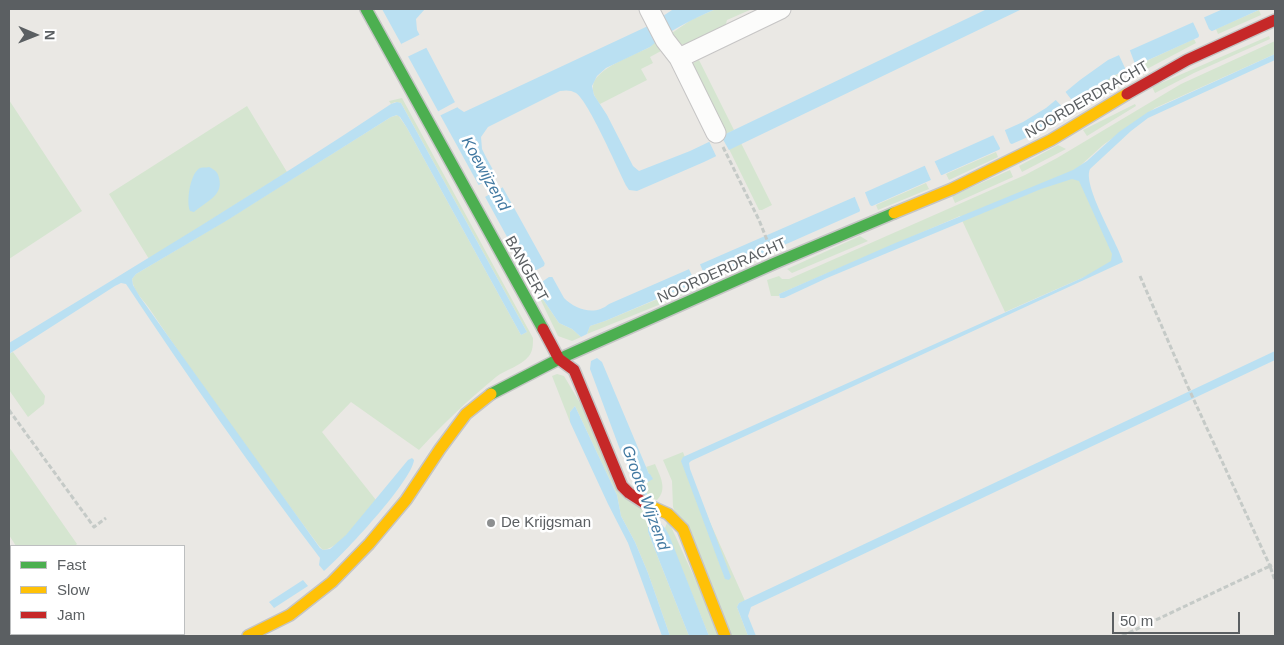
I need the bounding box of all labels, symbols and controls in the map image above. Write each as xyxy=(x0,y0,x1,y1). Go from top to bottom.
north arrow xyxy=(10,10,60,60)
text: N xyxy=(42,30,58,40)
street label: NOORDERDRACHT xyxy=(1022,57,1152,143)
water label: Koewijzend xyxy=(457,134,513,214)
street label: BANGERT xyxy=(501,233,551,305)
street label: NOORDERDRACHT xyxy=(655,234,789,308)
water label: Groote Wijzend xyxy=(617,443,673,553)
place label: De Krijgsman xyxy=(501,514,591,532)
marker: De Krijgsman xyxy=(485,517,497,529)
legend xyxy=(10,545,185,635)
text: Fast xyxy=(57,556,86,573)
text: Slow xyxy=(57,581,90,598)
scale bar xyxy=(1114,602,1242,634)
text: Jam xyxy=(57,606,85,623)
text: 50 m xyxy=(1120,612,1153,629)

